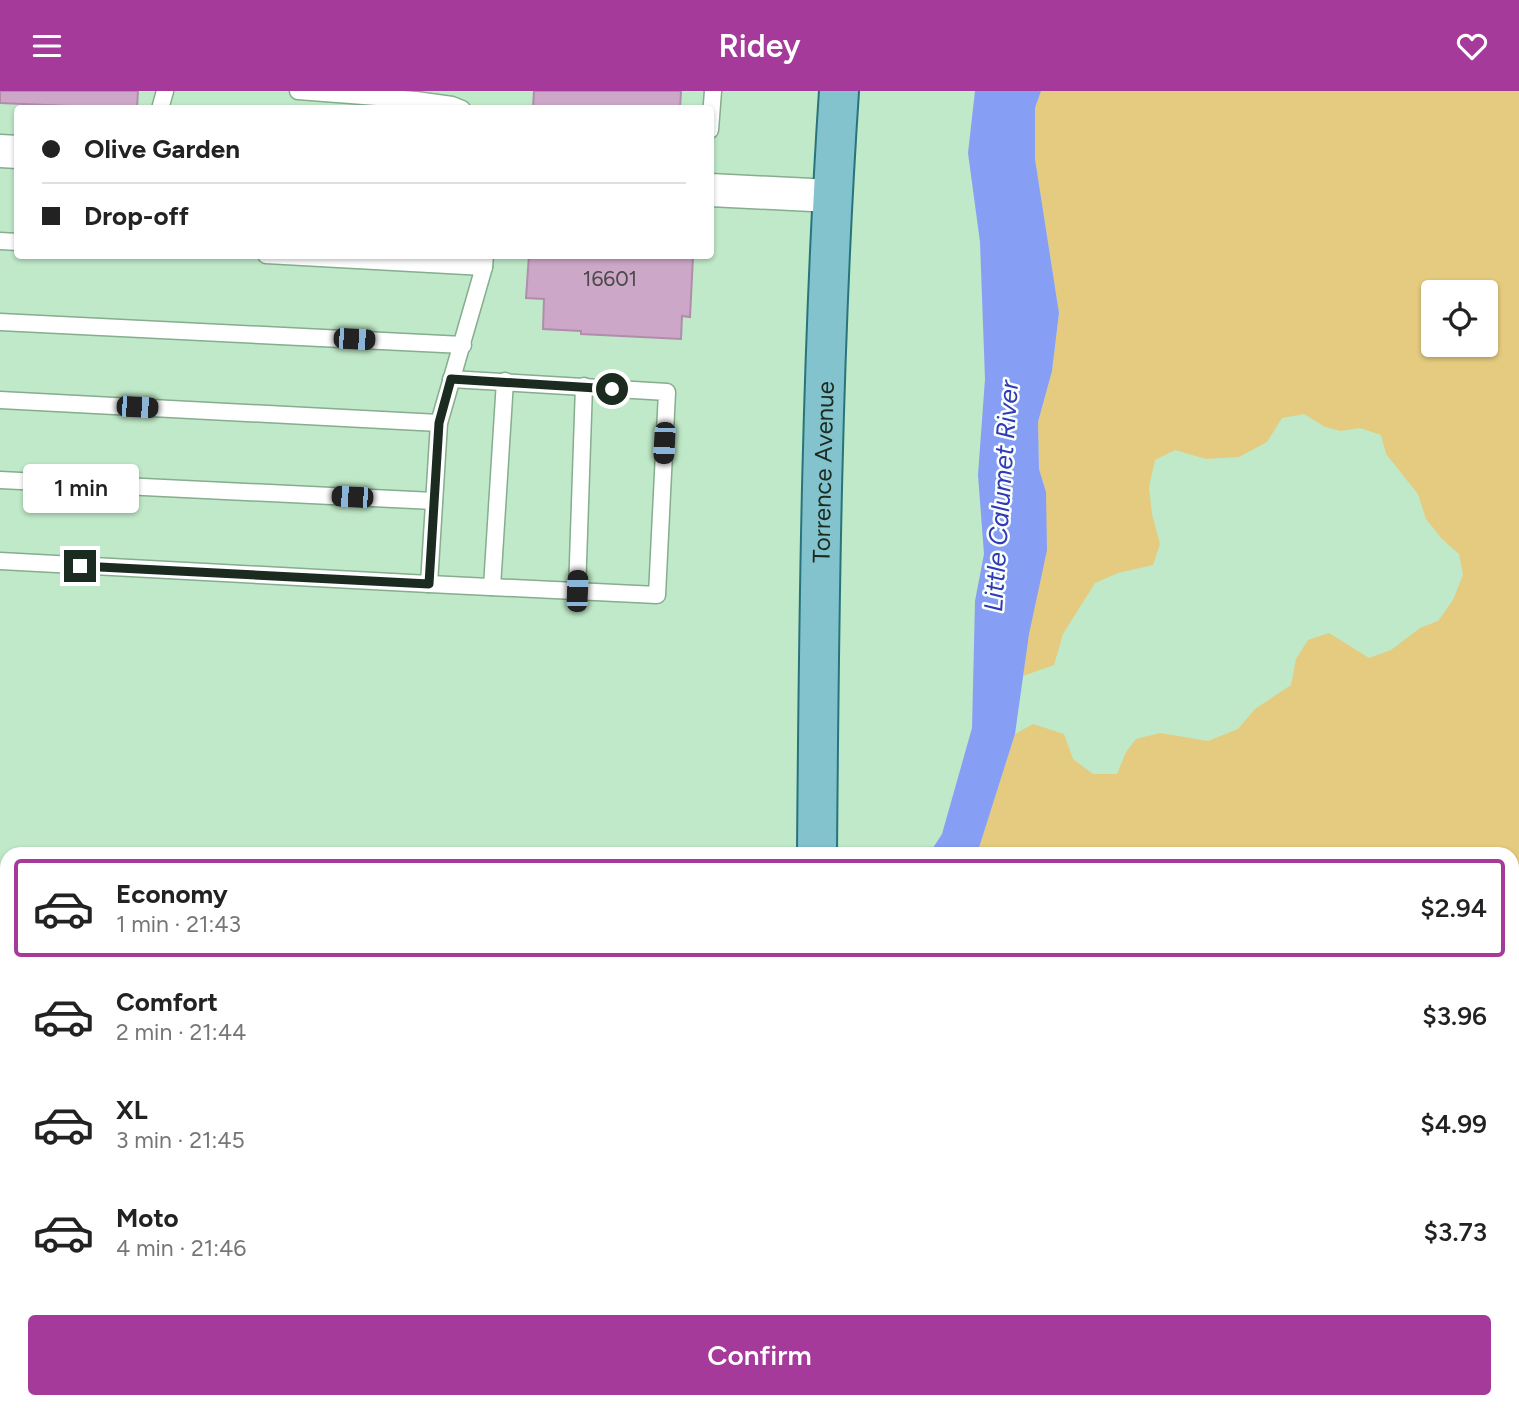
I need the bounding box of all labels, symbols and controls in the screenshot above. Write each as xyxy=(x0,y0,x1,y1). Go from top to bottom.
icon: menu xyxy=(28,27,66,65)
text: Ridey xyxy=(718,27,801,65)
icon: heart xyxy=(1453,27,1491,65)
text: Olive Garden xyxy=(84,133,240,165)
text: Drop-off xyxy=(84,200,189,232)
house number: 16601 xyxy=(583,266,637,291)
map controls xyxy=(1421,280,1498,357)
button: locate xyxy=(1421,280,1498,357)
car xyxy=(333,327,376,351)
route start xyxy=(596,373,628,405)
water label: Little Calumet River xyxy=(977,378,1025,613)
street label: Torrence Avenue xyxy=(806,381,839,563)
car xyxy=(116,395,159,419)
car xyxy=(653,421,676,465)
callout: 1 min xyxy=(22,465,138,513)
text: 1 min xyxy=(54,474,108,502)
car xyxy=(331,485,374,509)
route end xyxy=(64,550,96,582)
car xyxy=(566,570,589,612)
icon: car xyxy=(32,877,95,940)
text: Economy xyxy=(116,878,228,910)
text: $2.94 xyxy=(1420,892,1487,924)
text: 1 min · 21:43 xyxy=(116,910,241,938)
icon: car xyxy=(32,985,95,1048)
text: Comfort xyxy=(116,986,218,1018)
text: $3.96 xyxy=(1422,1000,1487,1032)
text: 2 min · 21:44 xyxy=(116,1018,246,1046)
icon: car xyxy=(32,1093,95,1156)
text: XL xyxy=(116,1094,148,1126)
text: $4.99 xyxy=(1420,1108,1487,1140)
text: 3 min · 21:45 xyxy=(116,1126,245,1154)
icon: car xyxy=(32,1201,95,1264)
text: Moto xyxy=(116,1202,179,1234)
text: $3.73 xyxy=(1424,1216,1487,1248)
text: 4 min · 21:46 xyxy=(116,1234,246,1262)
button: Confirm xyxy=(28,1315,1491,1395)

